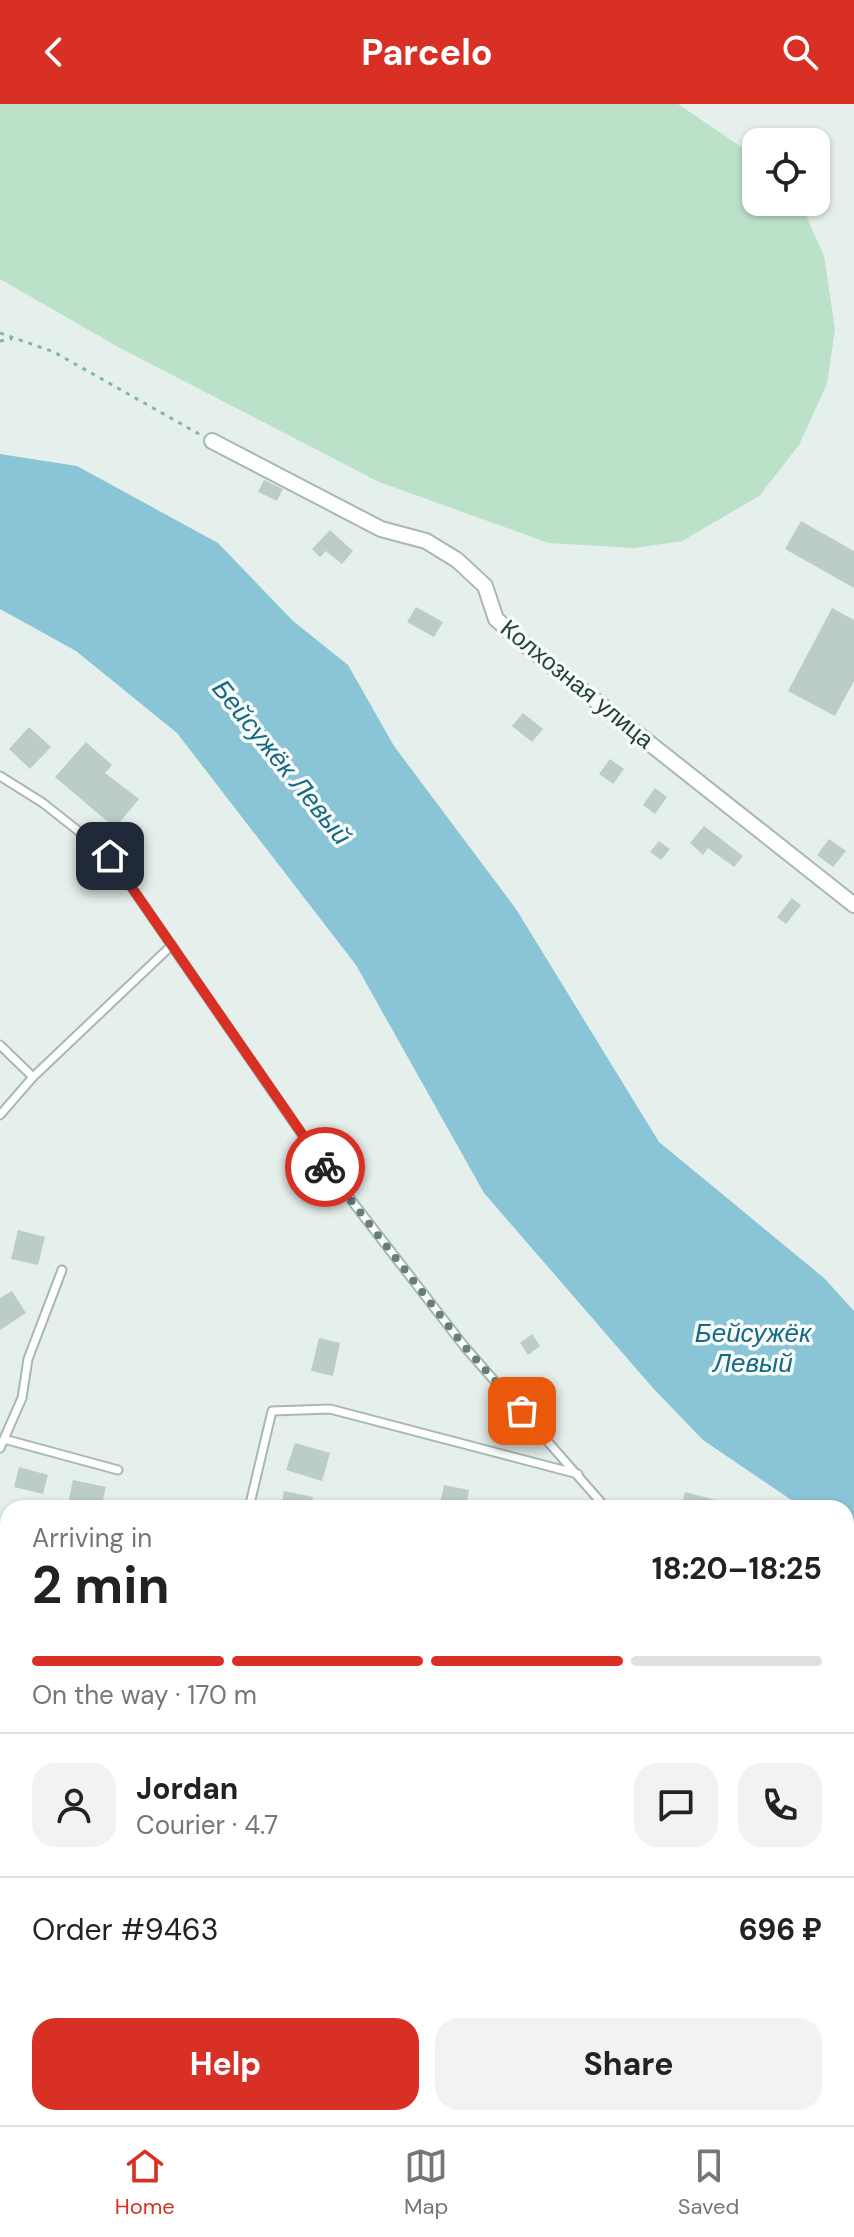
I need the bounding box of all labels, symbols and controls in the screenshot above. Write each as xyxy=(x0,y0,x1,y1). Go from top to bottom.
text: Parcelo xyxy=(361,29,493,76)
icon: back xyxy=(32,30,76,74)
icon: search xyxy=(778,30,822,74)
map controls xyxy=(742,128,830,216)
button: locate xyxy=(742,128,830,216)
street label: Колхозная улица xyxy=(494,612,661,755)
water label: Бейсужёк Левый xyxy=(205,672,359,852)
pin xyxy=(76,822,144,890)
icon: home xyxy=(88,834,132,878)
courier xyxy=(285,1127,365,1207)
icon: bike xyxy=(303,1145,347,1189)
water label: Бейсужёк Левый xyxy=(695,1316,813,1380)
pin xyxy=(488,1377,556,1445)
icon: bag xyxy=(500,1389,544,1433)
text: Arriving in xyxy=(32,1521,152,1555)
text: 18:20–18:25 xyxy=(652,1549,822,1588)
text: 2 min xyxy=(32,1551,170,1619)
text: On the way · 170 m xyxy=(32,1678,257,1712)
button: person xyxy=(32,1763,116,1847)
button: chat xyxy=(634,1763,718,1847)
button: phone xyxy=(738,1763,822,1847)
text: Jordan xyxy=(136,1769,238,1808)
text: Courier · 4.7 xyxy=(136,1808,278,1842)
text: Order #9463 xyxy=(32,1910,218,1949)
text: 696 ₽ xyxy=(739,1910,822,1949)
button: Help xyxy=(32,2018,419,2110)
button: Share xyxy=(435,2018,822,2110)
tab: Home xyxy=(115,2144,175,2221)
tab: Map xyxy=(404,2144,448,2221)
tab: Saved xyxy=(678,2144,739,2221)

